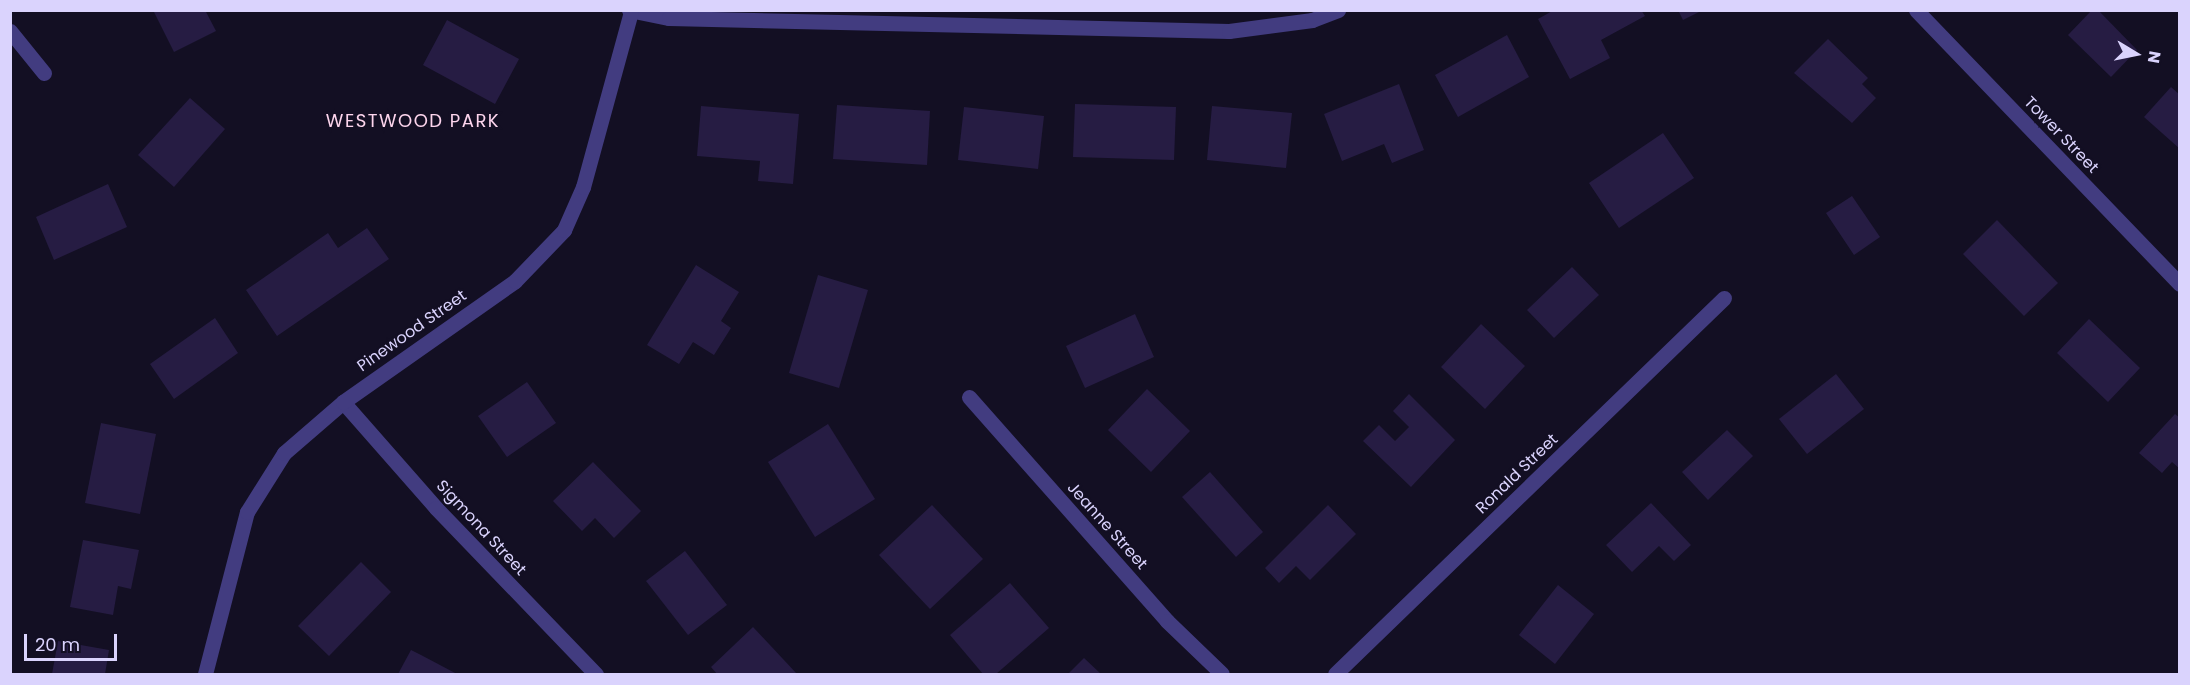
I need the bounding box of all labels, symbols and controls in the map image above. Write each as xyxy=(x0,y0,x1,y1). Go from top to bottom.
north arrow xyxy=(2106,24,2166,84)
text: N xyxy=(2142,49,2167,65)
street label: Tower Street xyxy=(2020,93,2102,177)
district label: WESTWOOD PARK xyxy=(326,110,500,132)
street label: Pinewood Street xyxy=(354,286,470,376)
street label: Ronald Street xyxy=(1472,430,1562,518)
street label: Sigmona Street xyxy=(432,476,530,580)
street label: Jeanne Street xyxy=(1063,478,1151,574)
scale bar xyxy=(27,622,120,660)
text: 20 m xyxy=(35,632,80,657)

